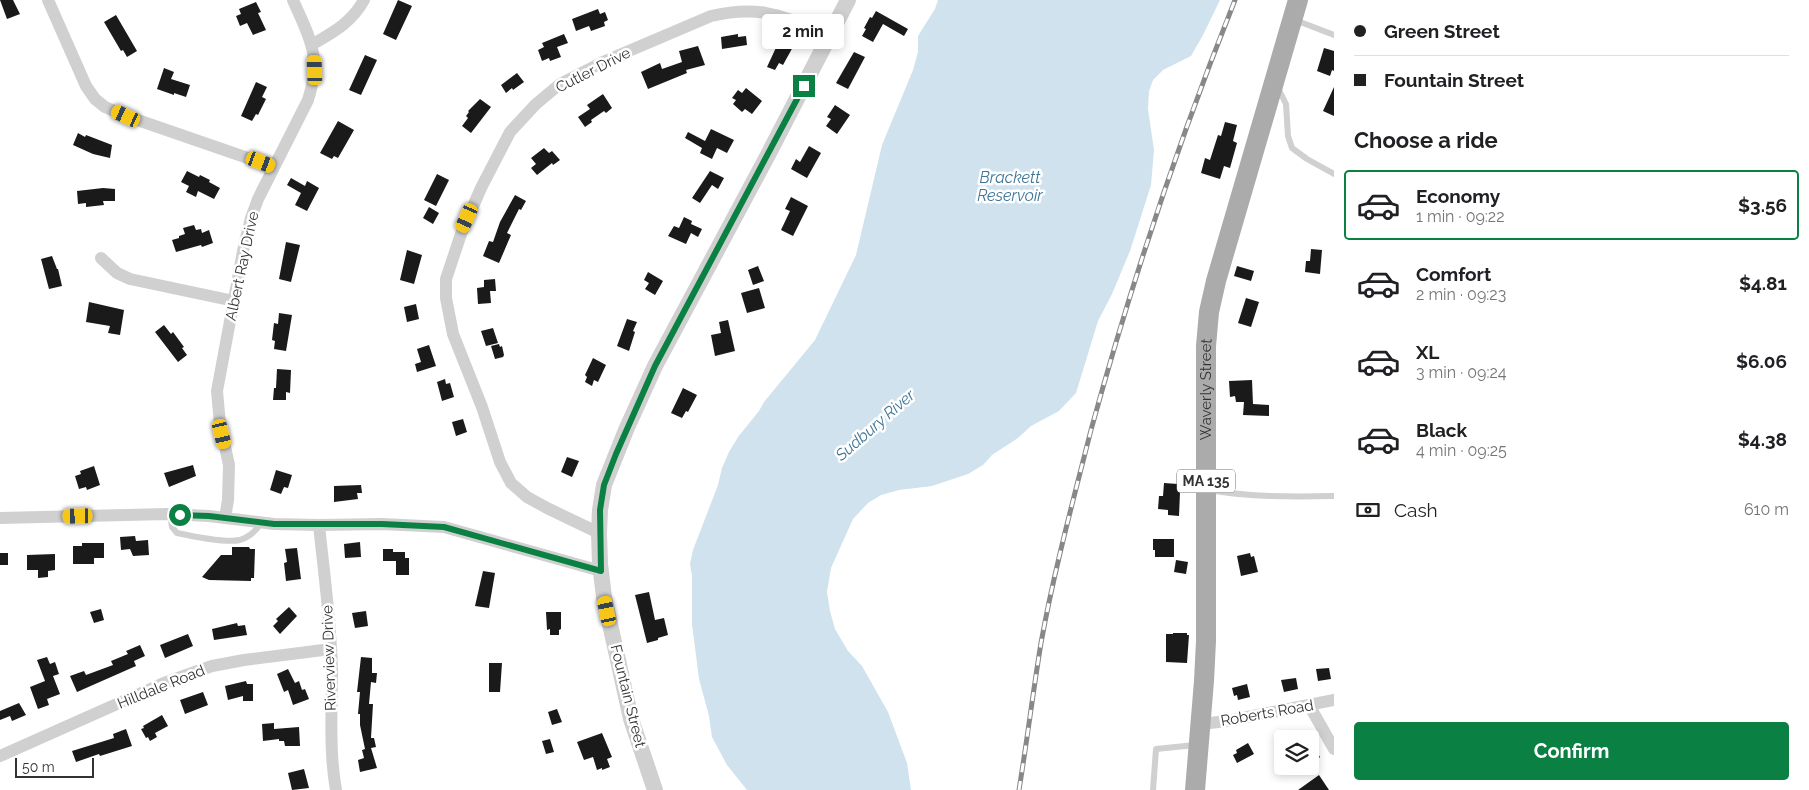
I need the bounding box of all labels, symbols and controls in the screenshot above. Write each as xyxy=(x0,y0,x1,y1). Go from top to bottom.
callout: 2 min xyxy=(763,13,845,48)
text: Green Street xyxy=(1384,20,1500,42)
text: 2 min xyxy=(782,22,824,41)
street label: Cutler Drive xyxy=(553,43,634,97)
car xyxy=(306,55,323,85)
text: Fountain Street xyxy=(1384,69,1524,91)
route end xyxy=(793,75,815,97)
car xyxy=(109,103,142,129)
text: Choose a ride xyxy=(1354,127,1498,153)
car xyxy=(244,150,277,174)
water label: Brackett Reservoir xyxy=(977,168,1043,205)
icon: car xyxy=(1356,183,1401,228)
text: Economy xyxy=(1416,185,1500,207)
text: $3.56 xyxy=(1738,194,1787,216)
car xyxy=(454,201,479,235)
text: 1 min · 09:22 xyxy=(1416,207,1504,226)
street label: Albert Ray Drive xyxy=(222,209,262,322)
icon: car xyxy=(1356,261,1401,306)
text: Comfort xyxy=(1416,263,1491,285)
text: $4.81 xyxy=(1739,272,1787,294)
text: 2 min · 09:23 xyxy=(1416,285,1506,304)
street label: Waverly Street xyxy=(1197,338,1216,440)
icon: car xyxy=(1356,339,1401,384)
text: XL xyxy=(1416,341,1439,363)
text: $6.06 xyxy=(1736,350,1787,372)
text: 3 min · 09:24 xyxy=(1416,363,1507,382)
water label: Sudbury River xyxy=(831,385,919,465)
icon: car xyxy=(1356,417,1401,462)
car xyxy=(211,418,232,450)
text: Black xyxy=(1416,419,1467,441)
text: $4.38 xyxy=(1738,428,1787,450)
text: 4 min · 09:25 xyxy=(1416,441,1507,460)
road number: MA 135 xyxy=(1177,470,1235,492)
icon: cash xyxy=(1354,496,1382,524)
text: Cash xyxy=(1394,499,1438,521)
text: 610 m xyxy=(1744,500,1789,519)
route start xyxy=(169,504,191,526)
car xyxy=(62,508,93,524)
car xyxy=(596,595,617,627)
street label: Riverview Drive xyxy=(318,605,340,711)
street label: Fountain Street xyxy=(607,643,649,749)
street label: Hilldale Road xyxy=(115,661,207,713)
street label: Roberts Road xyxy=(1219,696,1315,730)
button: Confirm xyxy=(1354,722,1789,780)
map controls xyxy=(1274,730,1319,775)
button: layers xyxy=(1274,730,1319,775)
scale bar xyxy=(15,755,94,778)
text: 50 m xyxy=(22,759,55,775)

